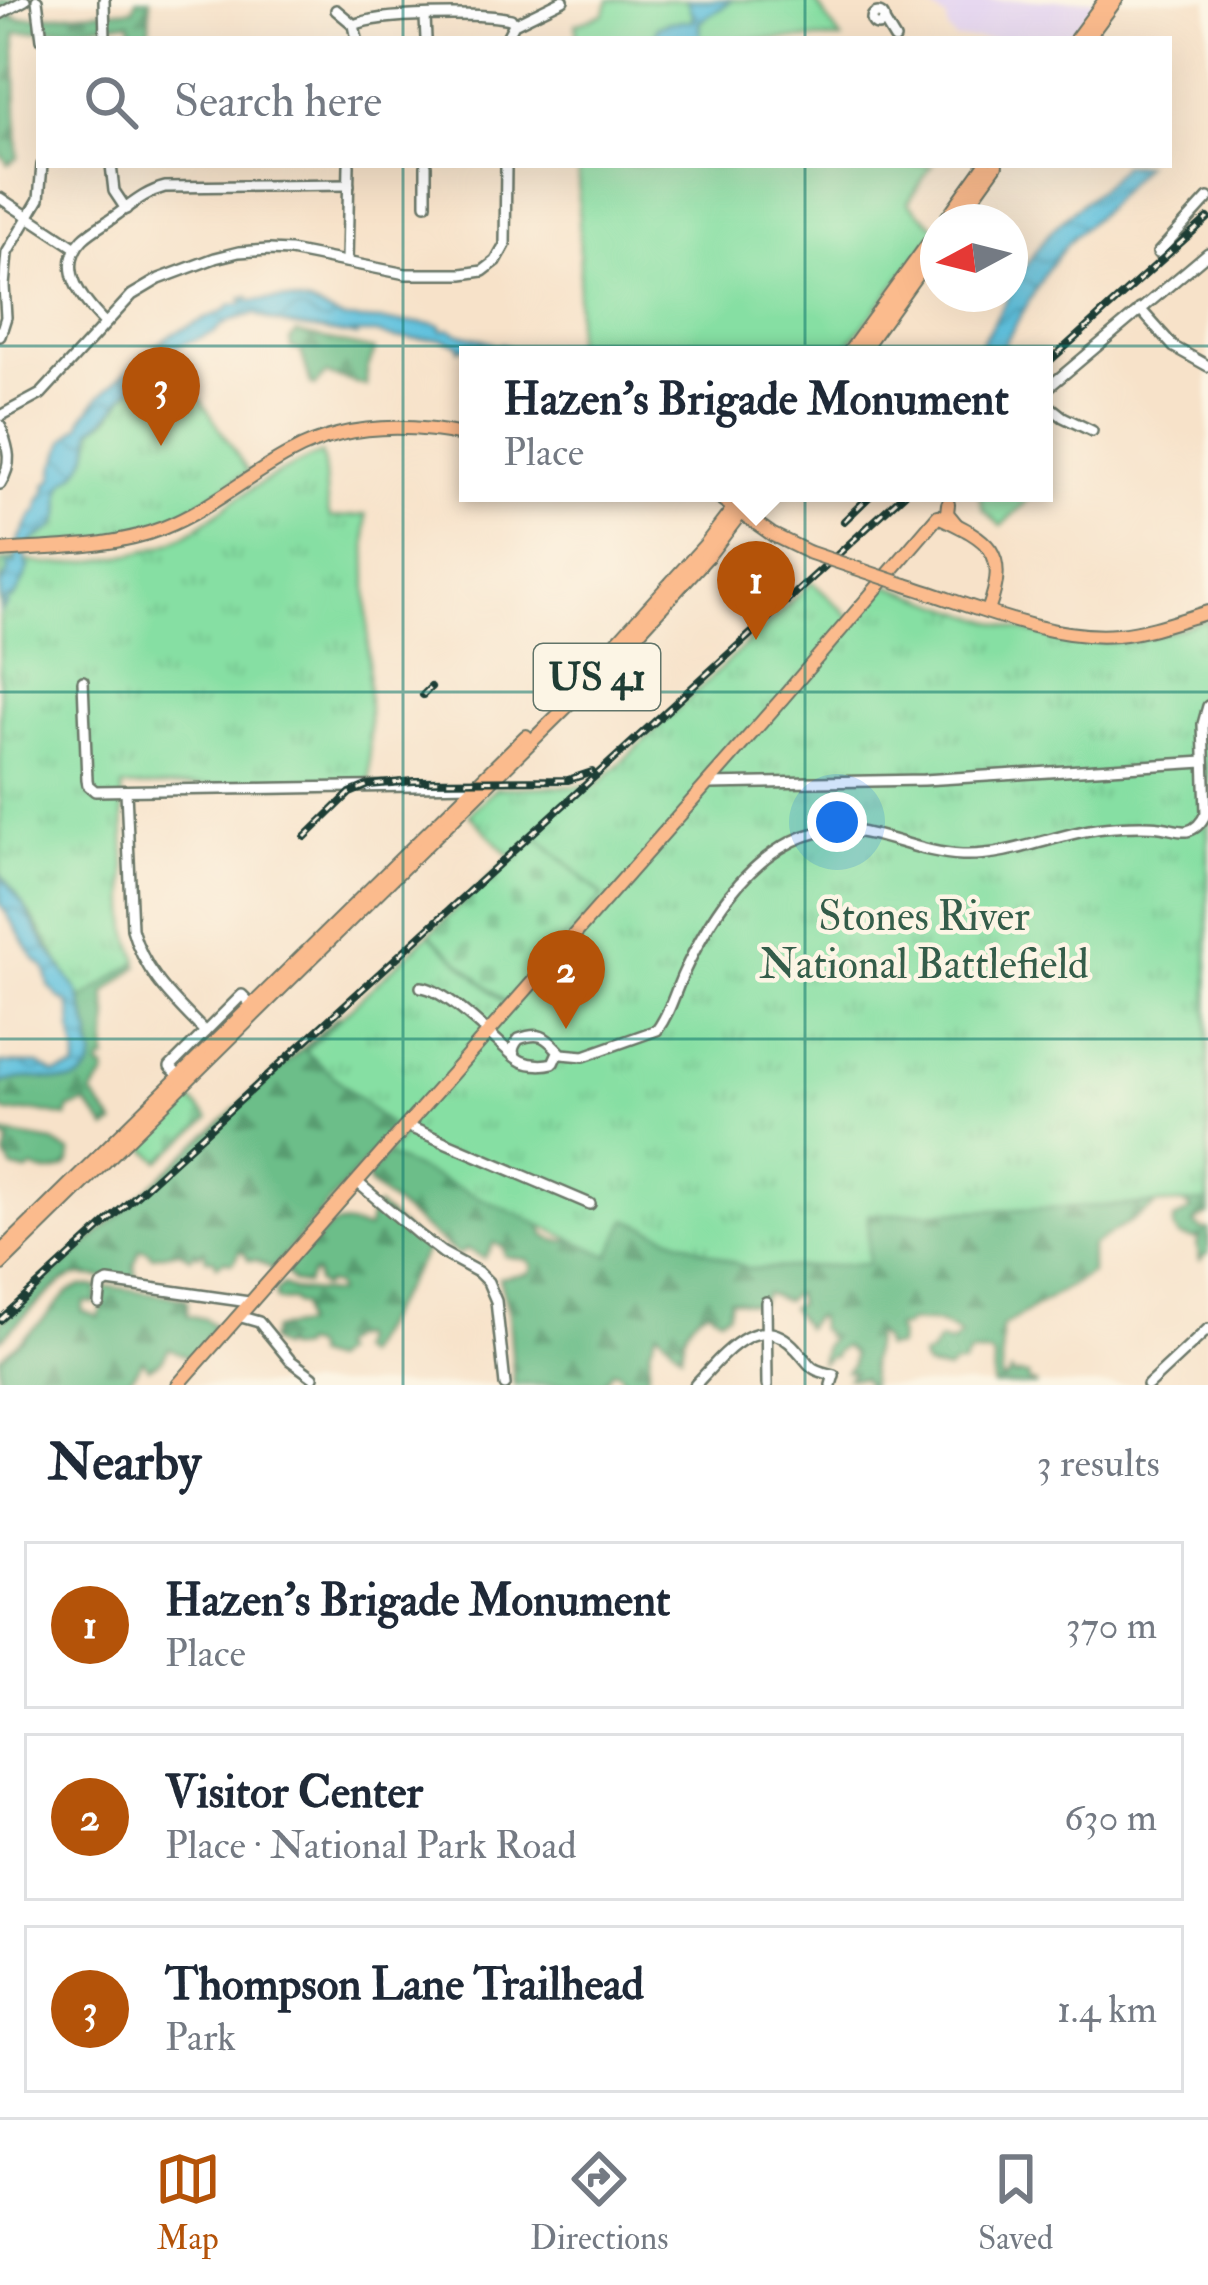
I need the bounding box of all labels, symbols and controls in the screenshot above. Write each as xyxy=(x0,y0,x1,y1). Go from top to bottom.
search box xyxy=(36,36,1172,168)
icon: search xyxy=(78,69,144,135)
text: Search here xyxy=(174,74,382,130)
north arrow xyxy=(920,204,1028,312)
popup xyxy=(459,346,1053,502)
pin: 3 xyxy=(122,347,200,446)
text: Hazen's Brigade Monument xyxy=(503,372,1009,428)
text: Place xyxy=(503,428,584,477)
pin: 1 xyxy=(717,541,795,640)
road number: US 41 xyxy=(534,644,660,710)
your location xyxy=(807,792,867,852)
park label: Stones River National Battlefield xyxy=(759,891,1089,991)
pin: 2 xyxy=(527,930,605,1029)
text: Nearby xyxy=(48,1431,201,1495)
text: 3 results xyxy=(1037,1439,1160,1488)
text: Hazen's Brigade Monument xyxy=(165,1573,670,1629)
text: 1 xyxy=(83,1601,97,1650)
text: 370 m xyxy=(1066,1601,1157,1650)
text: Place xyxy=(165,1629,246,1678)
text: Visitor Center xyxy=(165,1765,423,1821)
text: 2 xyxy=(80,1793,100,1842)
text: 630 m xyxy=(1064,1793,1157,1842)
text: Place · National Park Road xyxy=(165,1821,577,1870)
text: Thompson Lane Trailhead xyxy=(165,1957,644,2013)
text: 3 xyxy=(83,1985,97,2034)
text: 1.4 km xyxy=(1057,1985,1157,2034)
text: Park xyxy=(165,2013,236,2062)
tab: Map xyxy=(155,2146,221,2259)
tab: Directions xyxy=(530,2146,669,2259)
tab: Saved xyxy=(978,2146,1053,2259)

